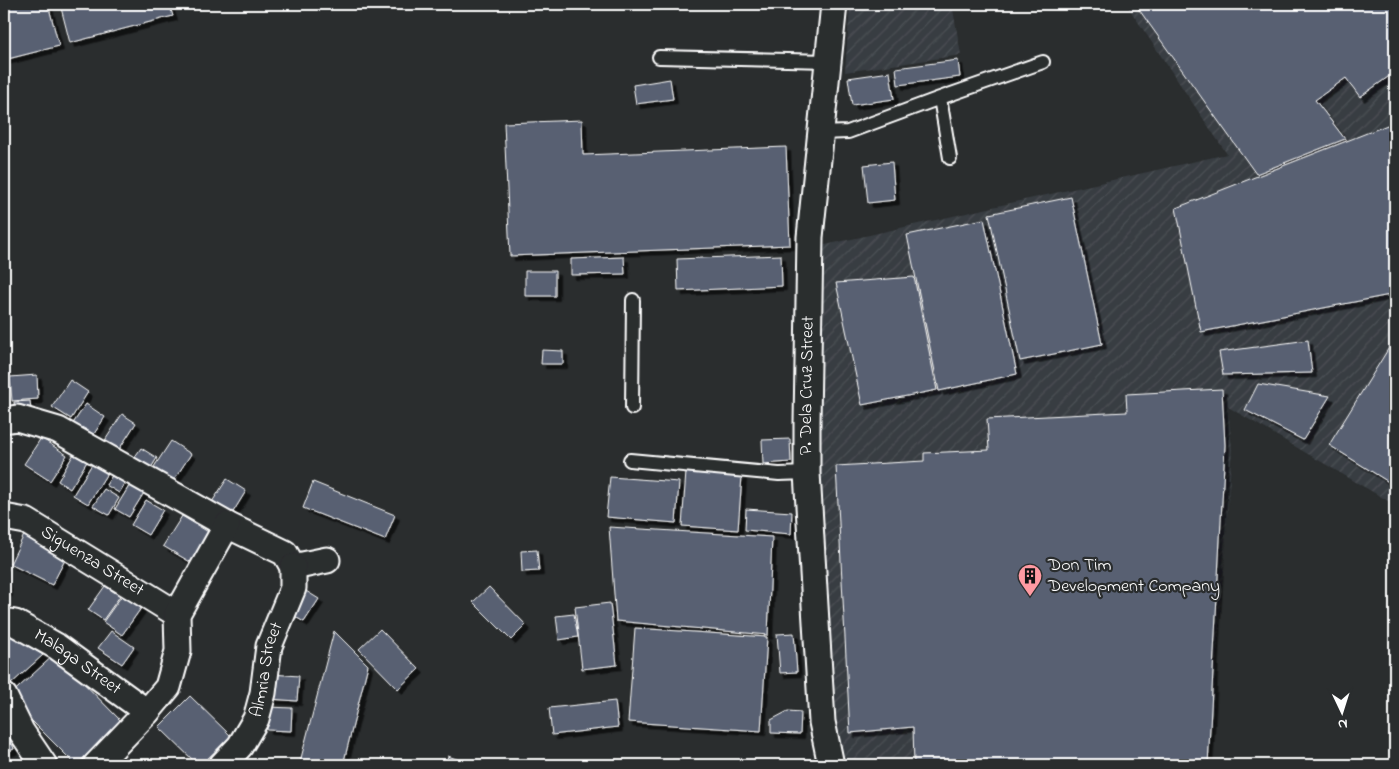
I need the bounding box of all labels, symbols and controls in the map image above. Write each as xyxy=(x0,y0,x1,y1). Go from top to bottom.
street label: P. Dela Cruz Street xyxy=(794,316,822,455)
street label: Siguenza Street xyxy=(35,520,149,604)
place label: Don Tim Development Company xyxy=(1047,553,1220,600)
building icon: Don Tim Development Company xyxy=(1017,563,1043,597)
street label: Almria Street xyxy=(244,618,290,720)
street label: Malaga Street xyxy=(29,623,126,702)
north arrow xyxy=(1316,686,1366,736)
text: N xyxy=(1337,713,1348,734)

